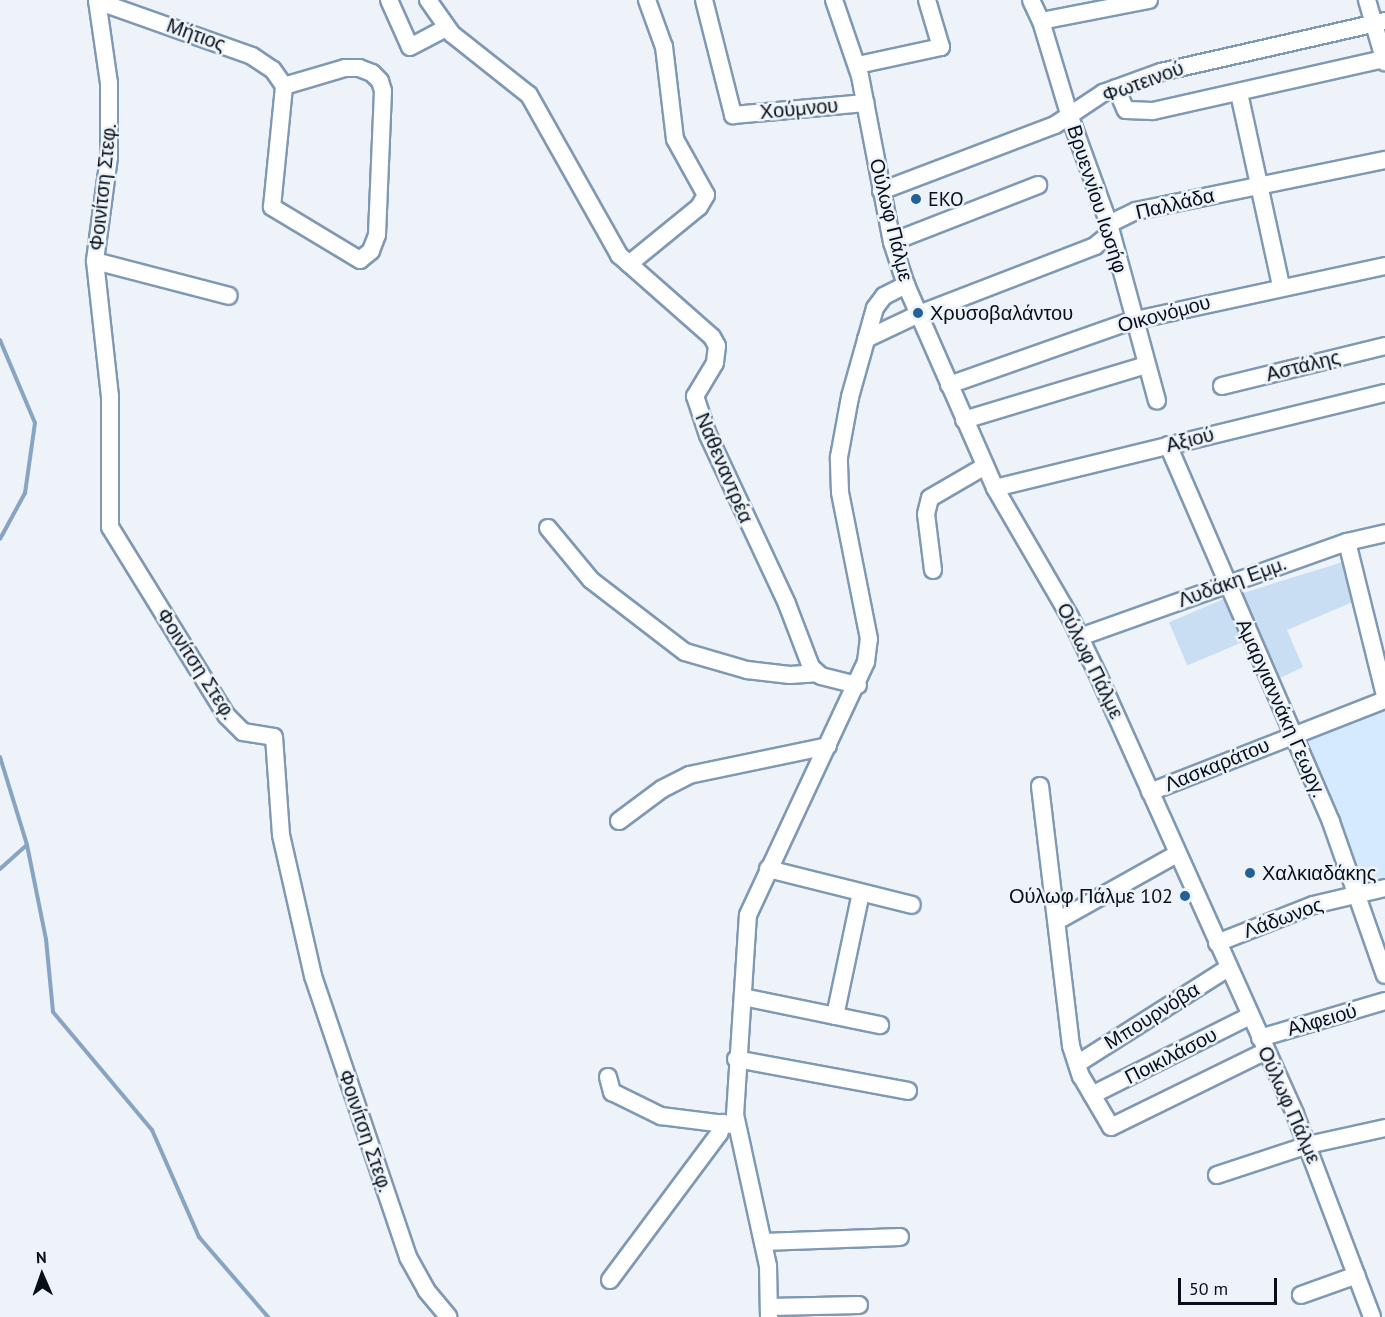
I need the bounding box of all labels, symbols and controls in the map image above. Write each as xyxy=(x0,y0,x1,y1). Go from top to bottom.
street label: Μήτιος xyxy=(163,13,229,57)
street label: Φωτεινού xyxy=(1099,56,1187,108)
street label: Χούμνου xyxy=(759,94,839,124)
street label: Φοινίτση Στεφ. xyxy=(84,122,122,252)
street label: Βρυεννίου Ιωσήφ xyxy=(1062,122,1132,276)
street label: Ούλωφ Πάλμε xyxy=(864,156,918,284)
street label: Παλλάδα xyxy=(1133,183,1217,225)
place label: EKO xyxy=(928,187,964,211)
marker: EKO xyxy=(909,192,923,206)
street label: Οικονόμου xyxy=(1115,290,1213,338)
place label: Χρυσοβαλάντου xyxy=(930,301,1073,325)
marker: Χρυσοβαλάντου xyxy=(911,306,925,320)
street label: Αστάλης xyxy=(1263,345,1343,387)
street label: Ναθεναντρέα xyxy=(690,409,758,527)
street label: Αξιού xyxy=(1163,422,1217,458)
street label: Λυδάκη Εμμ. xyxy=(1175,551,1289,613)
street label: Ούλωφ Πάλμε xyxy=(1052,599,1128,723)
street label: Φοινίτση Στεφ. xyxy=(151,604,241,724)
street label: Αμαργιαννάκη Γεωργ. xyxy=(1231,615,1331,801)
street label: Λασκαράτου xyxy=(1161,733,1273,797)
place label: Χαλκιαδάκης xyxy=(1262,861,1376,885)
marker: Χαλκιαδάκης xyxy=(1243,866,1257,880)
place label: Ούλωφ Πάλμε 102 xyxy=(1009,884,1173,908)
marker: Ούλωφ Πάλμε 102 xyxy=(1178,889,1192,903)
street label: Λάδωνος xyxy=(1240,893,1326,943)
street label: Μπουρνόβα xyxy=(1100,977,1204,1055)
street label: Αλφειού xyxy=(1284,999,1360,1041)
street label: Ποικιλάσου xyxy=(1121,1023,1221,1089)
street label: Ούλωφ Πάλμε xyxy=(1252,1043,1326,1167)
street label: Φοινίτση Στεφ. xyxy=(333,1067,397,1195)
north arrow xyxy=(12,1245,72,1305)
text: N xyxy=(36,1247,47,1267)
scale bar xyxy=(1181,1266,1280,1304)
text: 50 m xyxy=(1189,1277,1228,1300)

